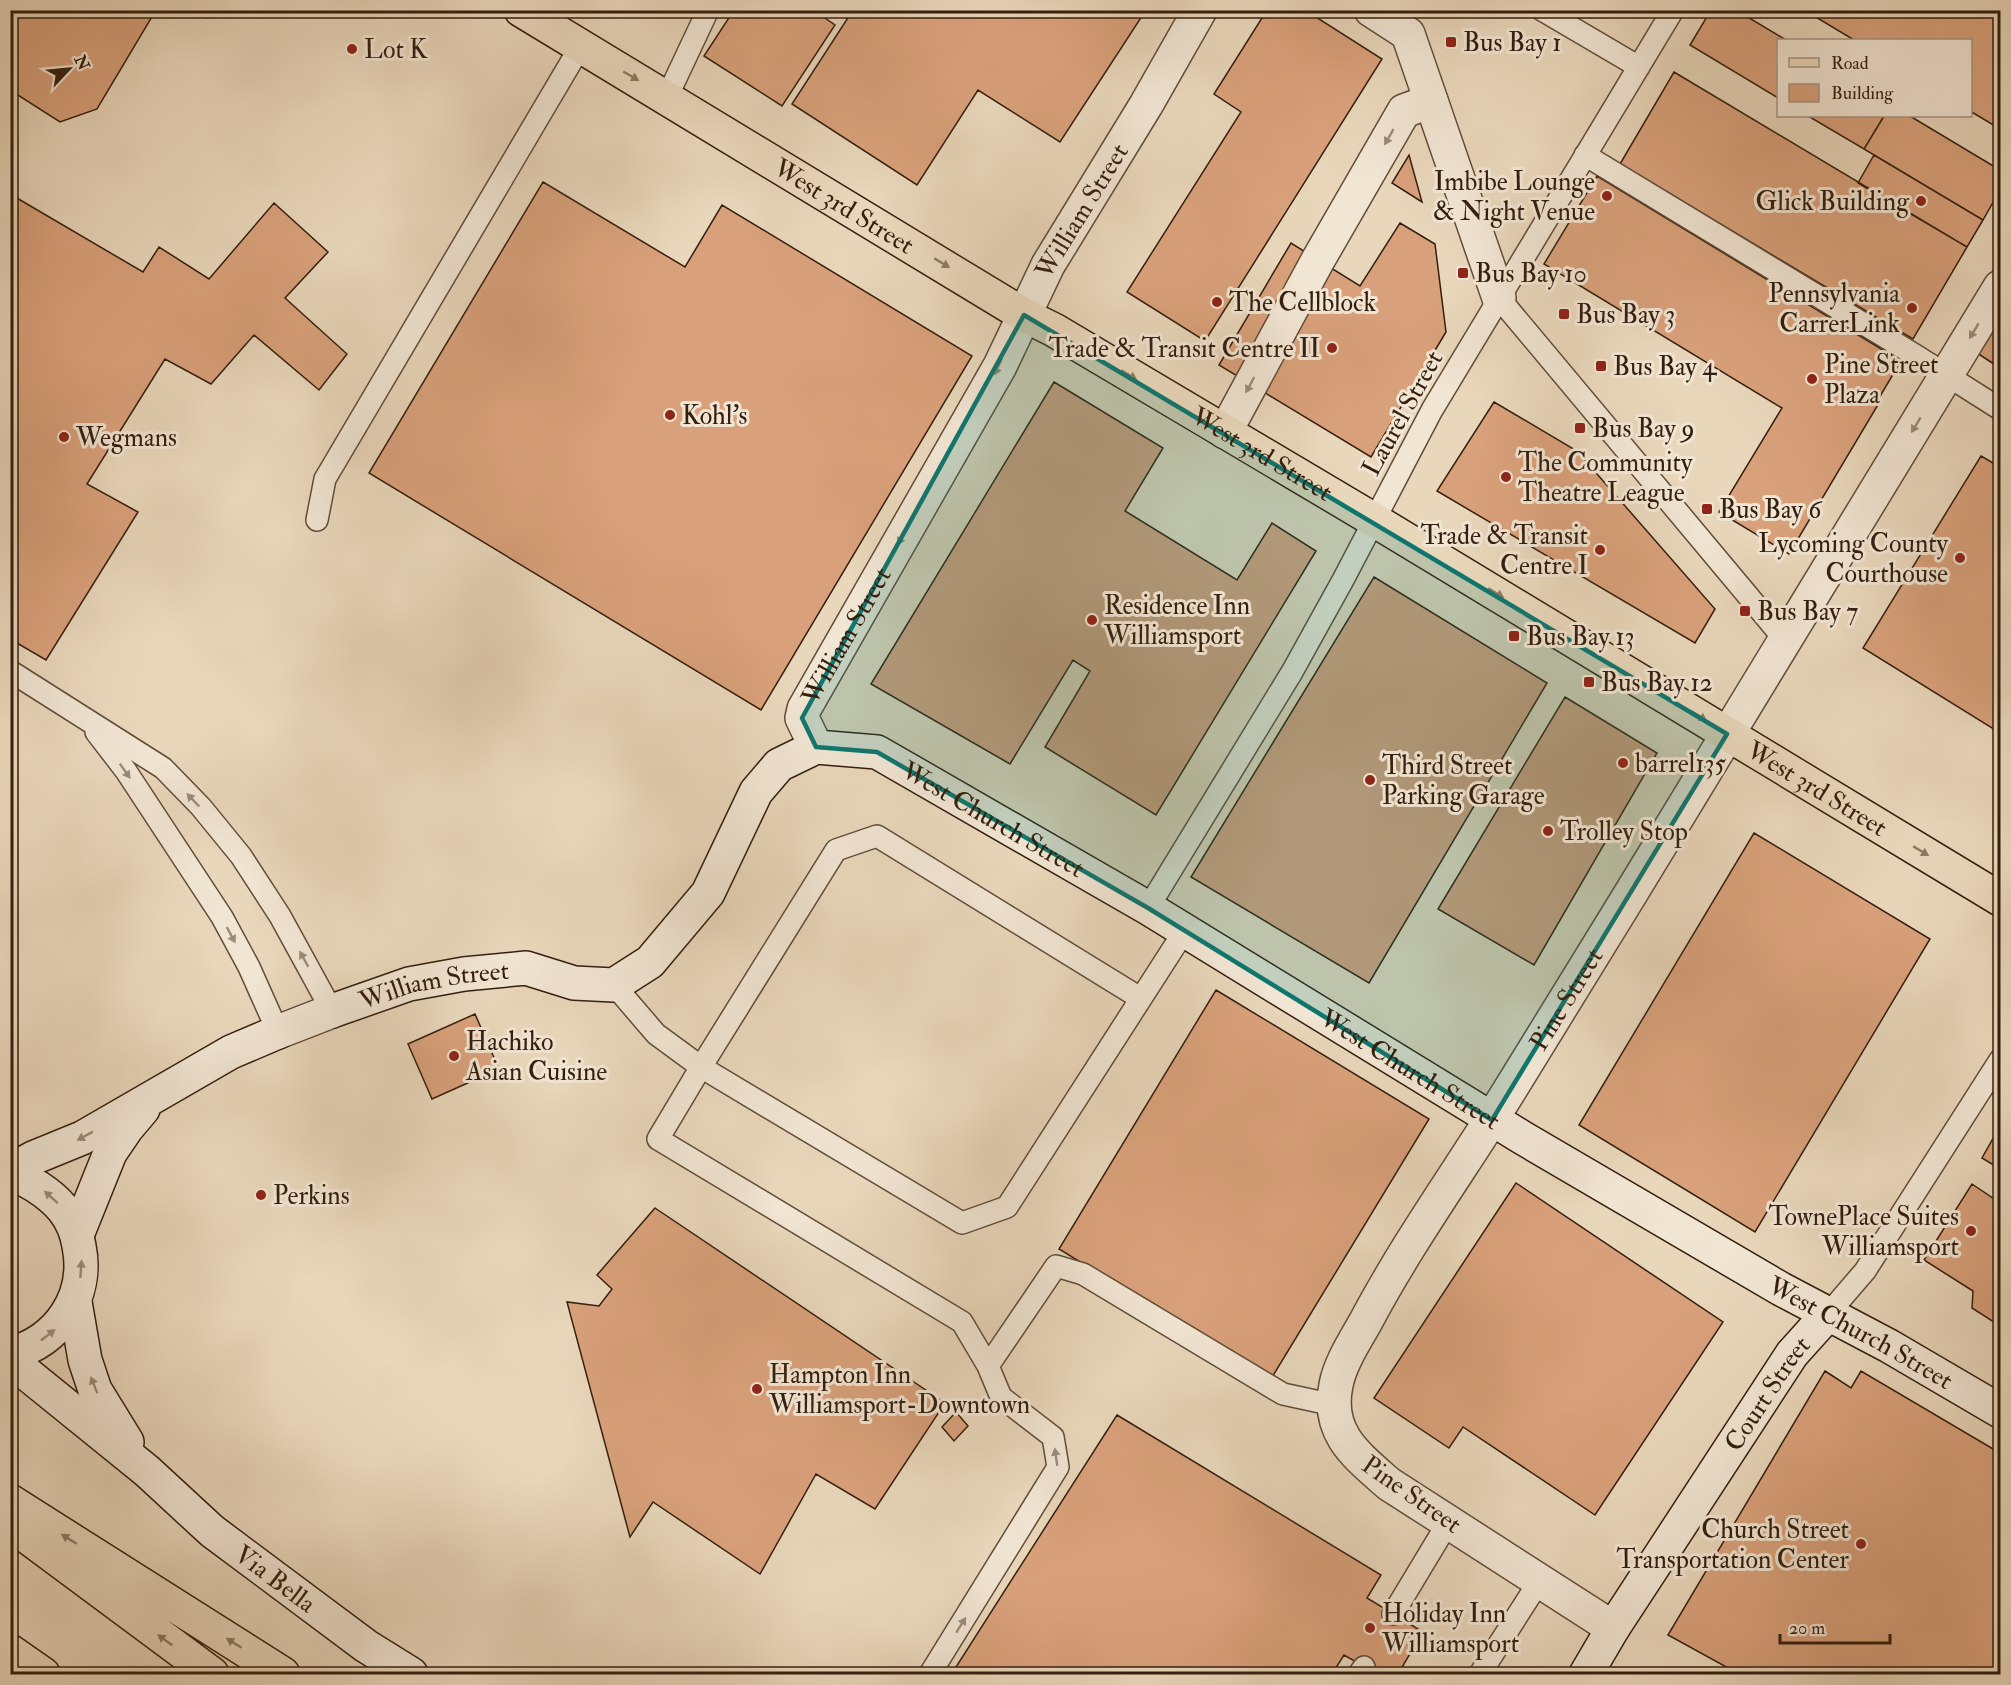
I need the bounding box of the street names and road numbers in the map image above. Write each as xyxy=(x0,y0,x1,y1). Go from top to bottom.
street label: William Street xyxy=(1028,138,1136,286)
street label: West 3rd Street xyxy=(767,152,920,262)
street label: Laurel Street xyxy=(1355,345,1450,482)
street label: West 3rd Street xyxy=(1185,400,1338,509)
street label: William Street xyxy=(795,562,899,711)
street label: West 3rd Street xyxy=(1740,734,1893,844)
street label: West Church Street xyxy=(895,754,1090,885)
street label: Pine Street xyxy=(1523,942,1610,1057)
street label: William Street xyxy=(354,955,510,1018)
street label: West Church Street xyxy=(1313,1002,1506,1137)
street label: West Church Street xyxy=(1762,1270,1958,1397)
street label: Court Street xyxy=(1718,1330,1817,1457)
street label: Pine Street xyxy=(1355,1449,1467,1541)
street label: Via Bella xyxy=(228,1538,322,1620)

